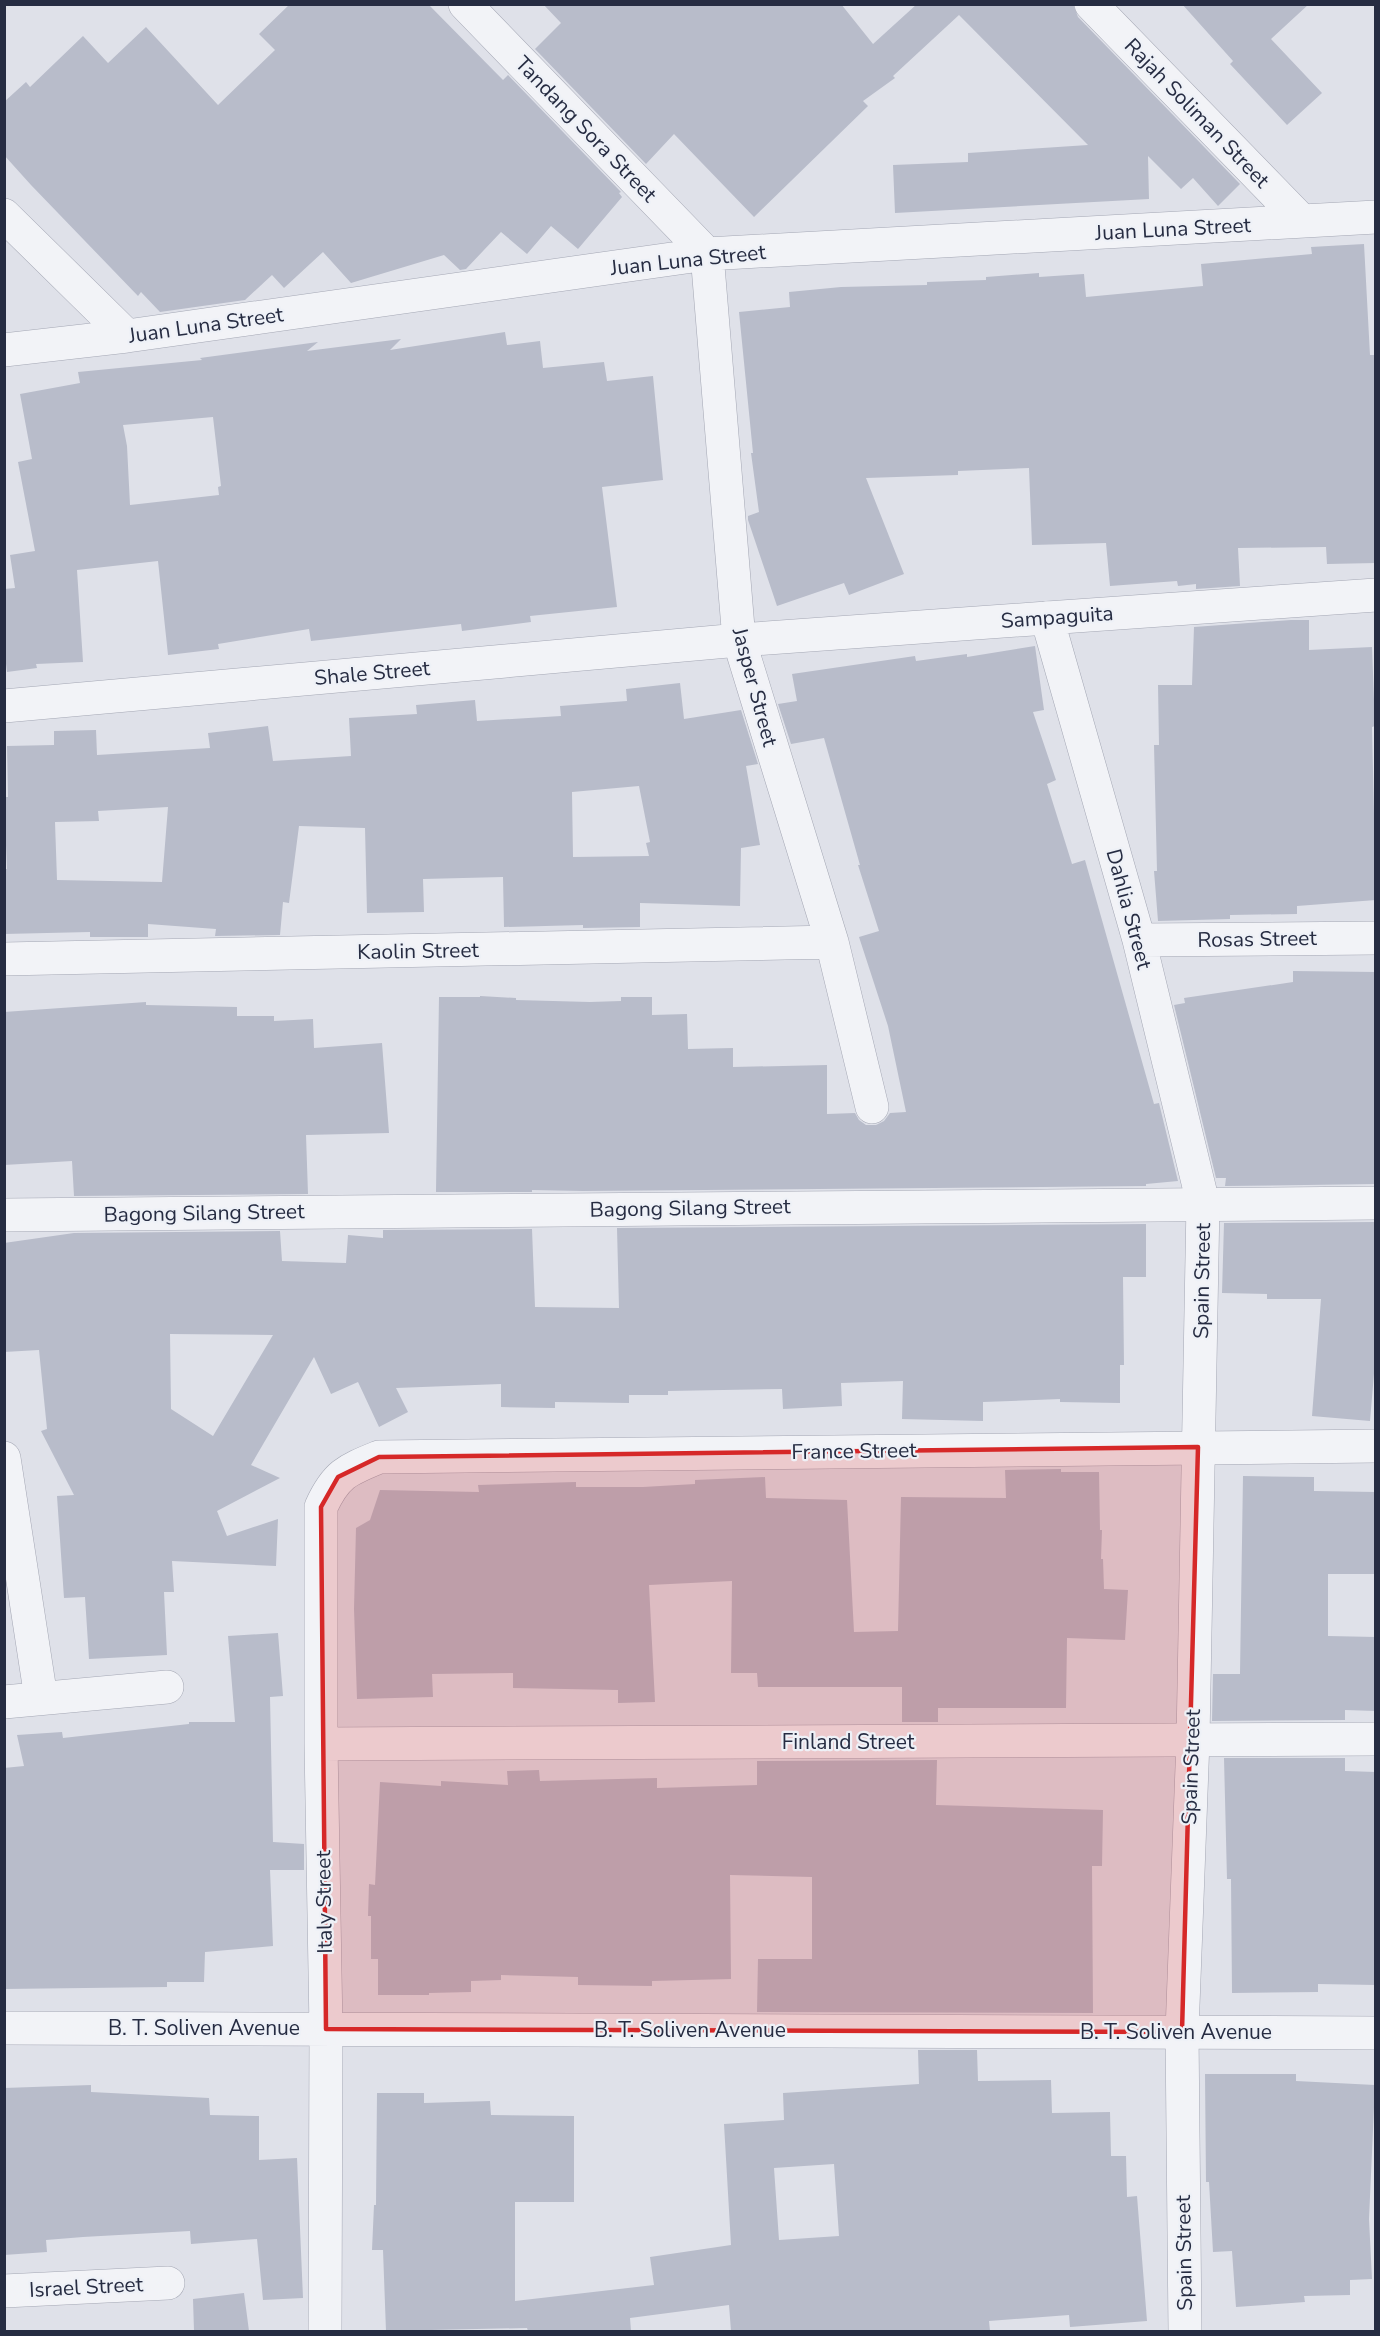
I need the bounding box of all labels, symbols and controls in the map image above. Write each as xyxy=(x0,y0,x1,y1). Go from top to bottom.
street label: Rajah Soliman Street xyxy=(1118,32,1276,194)
street label: Tandang Sora Street xyxy=(509,50,664,209)
street label: Juan Luna Street xyxy=(1093,211,1252,247)
street label: Juan Luna Street xyxy=(608,238,768,282)
street label: Juan Luna Street xyxy=(126,300,286,350)
street label: Sampaguita xyxy=(1000,599,1114,635)
street label: Jasper Street xyxy=(725,624,784,750)
street label: Shale Street xyxy=(313,654,432,692)
street label: Dahlia Street xyxy=(1099,846,1159,973)
street label: Rosas Street xyxy=(1197,924,1318,954)
street label: Kaolin Street xyxy=(357,936,480,966)
street label: Bagong Silang Street xyxy=(589,1192,791,1224)
street label: Bagong Silang Street xyxy=(103,1197,305,1229)
street label: Spain Street xyxy=(1187,1222,1217,1339)
street label: France Street xyxy=(791,1436,917,1466)
street label: Spain Street xyxy=(1175,1708,1207,1825)
street label: Finland Street xyxy=(782,1728,915,1756)
street label: Italy Street xyxy=(309,1849,339,1954)
street label: B. T. Soliven Avenue xyxy=(108,2014,300,2042)
street label: B. T. Soliven Avenue xyxy=(594,2016,786,2044)
street label: B. T. Soliven Avenue xyxy=(1080,2018,1272,2046)
street label: Spain Street xyxy=(1169,2194,1199,2311)
street label: Israel Street xyxy=(28,2270,144,2304)

